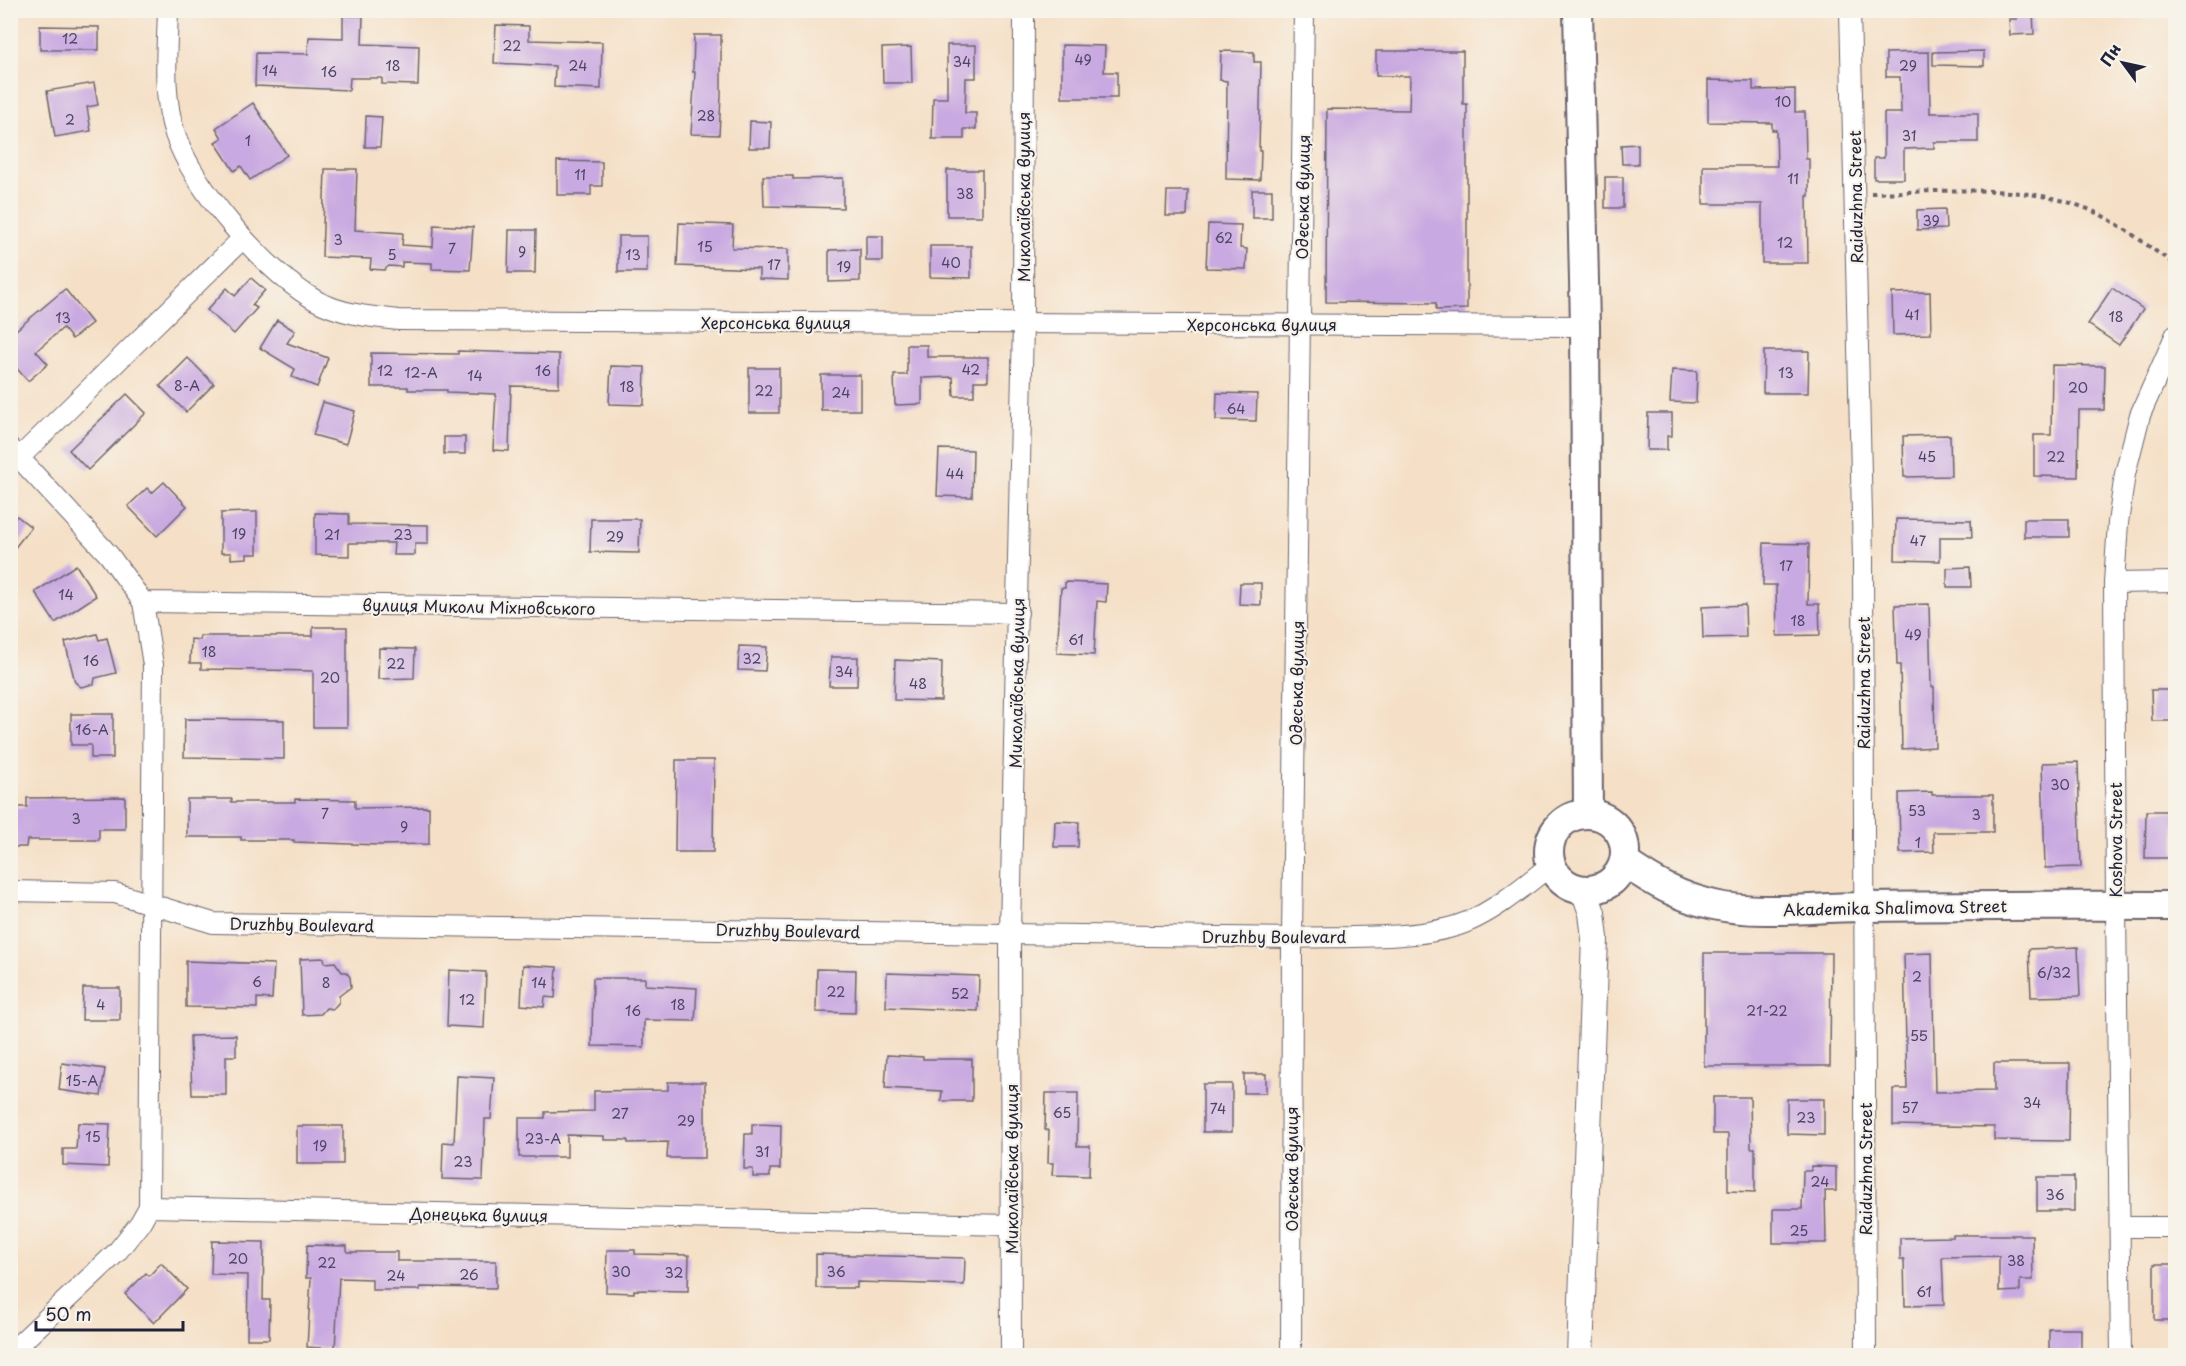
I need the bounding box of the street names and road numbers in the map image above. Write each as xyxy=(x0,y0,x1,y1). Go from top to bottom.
street label: Миколаївська вулиця xyxy=(1011,112,1035,282)
street label: Raiduzhna Street xyxy=(1842,130,1868,264)
street label: Одеська вулиця xyxy=(1289,134,1315,260)
street label: Херсонська вулиця xyxy=(701,310,851,334)
street label: Херсонська вулиця xyxy=(1187,312,1337,336)
street label: вулиця Миколи Міхновського xyxy=(362,592,596,620)
street label: Миколаївська вулиця xyxy=(1003,597,1029,769)
street label: Raiduzhna Street xyxy=(1851,616,1875,750)
street label: Одеська вулиця xyxy=(1283,620,1309,746)
street label: Koshova Street xyxy=(2103,782,2127,898)
street label: Akademika Shalimova Street xyxy=(1783,893,2008,921)
street label: Druzhby Boulevard xyxy=(230,911,375,937)
street label: Druzhby Boulevard xyxy=(716,917,861,943)
street label: Druzhby Boulevard xyxy=(1202,924,1347,948)
street label: Миколаївська вулиця xyxy=(999,1084,1023,1254)
street label: Raiduzhna Street xyxy=(1853,1102,1877,1236)
street label: Одеська вулиця xyxy=(1279,1106,1303,1232)
street label: Донецька вулиця xyxy=(409,1201,548,1227)

